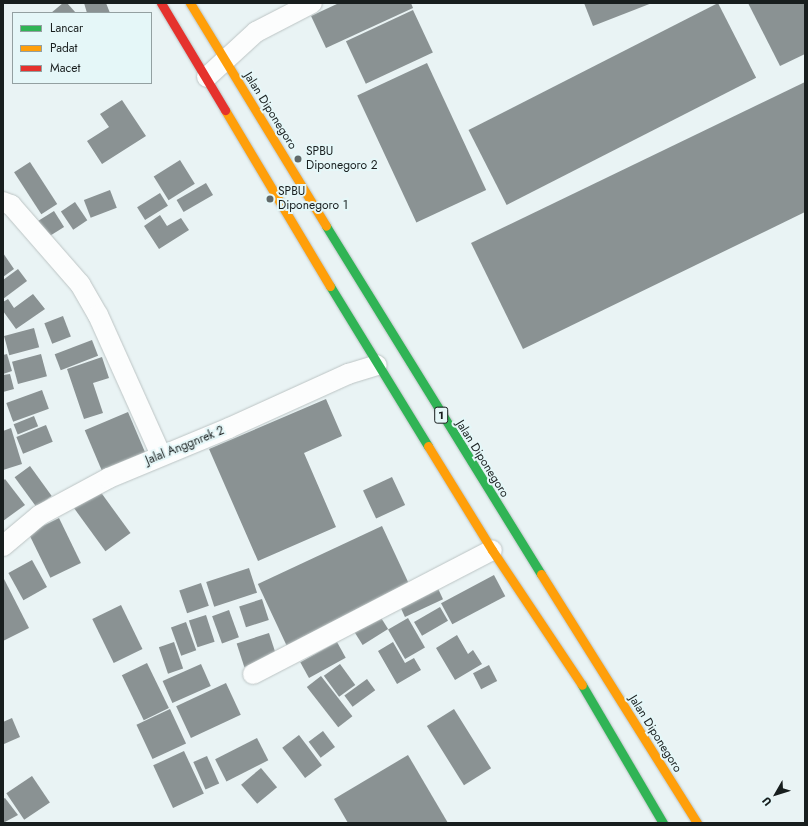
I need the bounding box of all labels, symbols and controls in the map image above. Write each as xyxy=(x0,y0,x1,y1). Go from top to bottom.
legend xyxy=(12,12,152,84)
text: Lancar xyxy=(50,19,83,37)
text: Padat xyxy=(50,39,77,57)
text: Macet xyxy=(50,59,80,77)
street label: Jalan Diponegoro xyxy=(241,70,299,152)
place label: SPBU Diponegoro 2 xyxy=(306,145,377,173)
marker: SPBU Diponegoro 2 xyxy=(293,154,303,164)
place label: SPBU Diponegoro 1 xyxy=(278,185,348,213)
marker: SPBU Diponegoro 1 xyxy=(265,194,275,204)
road number: 1 xyxy=(434,406,448,424)
street label: Jalan Diponegoro xyxy=(453,418,511,500)
street label: Jalal Anggnrek 2 xyxy=(144,424,226,468)
street label: Jalan Diponegoro xyxy=(626,693,684,775)
north arrow xyxy=(756,774,796,814)
text: U xyxy=(758,794,775,810)

